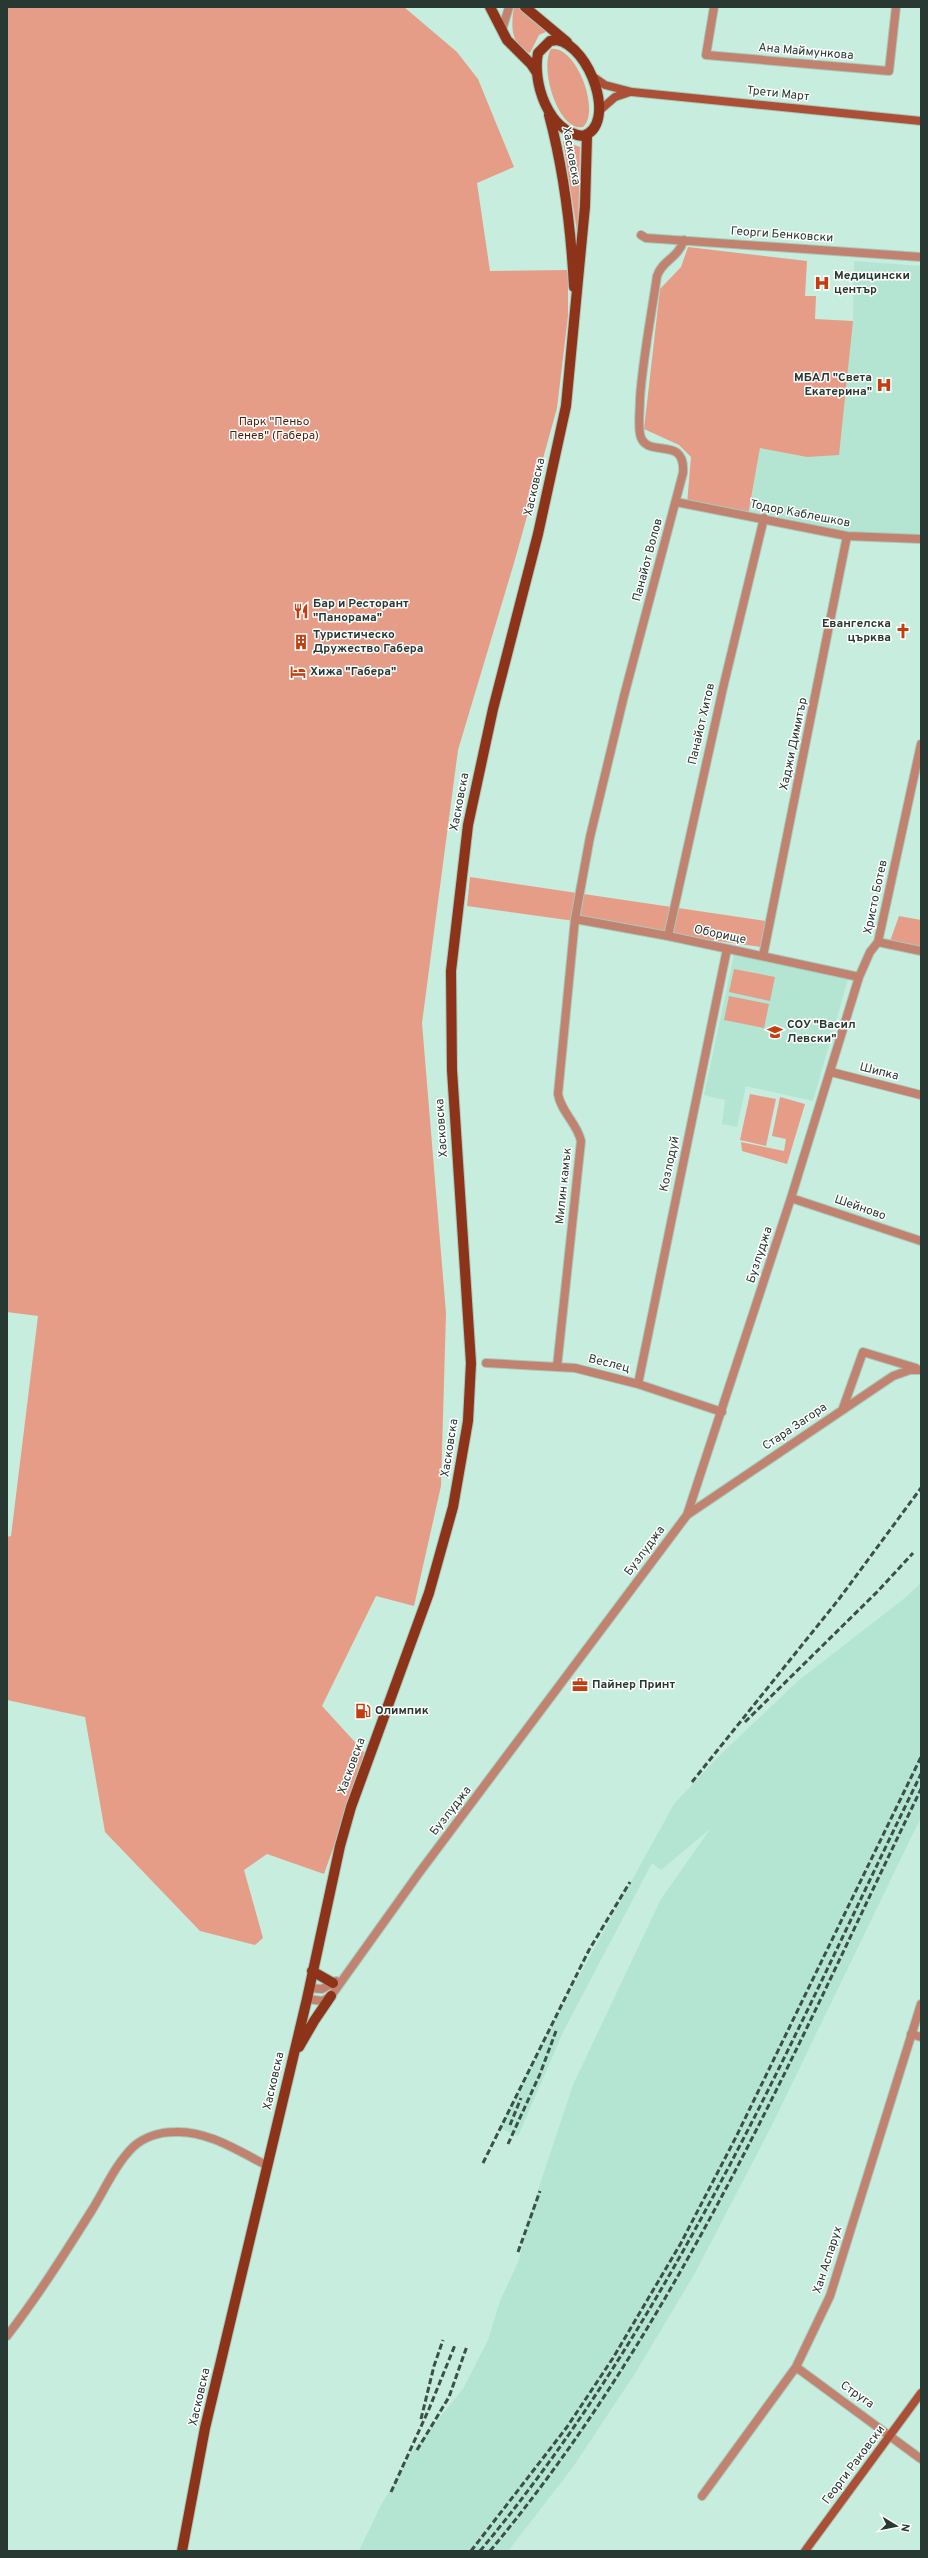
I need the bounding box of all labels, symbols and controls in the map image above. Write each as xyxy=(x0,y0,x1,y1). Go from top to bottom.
street label: Ана Маймункова xyxy=(758,40,854,64)
street label: Трети Март xyxy=(746,83,811,105)
street label: Хасковска xyxy=(558,126,584,186)
street label: Георги Бенковски xyxy=(730,223,834,247)
place label: Медицински център xyxy=(834,268,910,298)
hospital icon: Медицински център xyxy=(813,274,831,292)
place label: МБАЛ "Света Екатерина" xyxy=(794,370,872,400)
hospital icon: МБАЛ "Света Екатерина" xyxy=(875,376,893,394)
park label: Парк "Пеньо Пенев" (Габера) xyxy=(229,414,319,444)
street label: Хасковска xyxy=(521,456,549,518)
street label: Тодор Каблешков xyxy=(748,496,852,532)
street label: Панайот Волов xyxy=(629,517,667,603)
place label: Бар и Ресторант "Панорама" xyxy=(313,596,409,626)
restaurant icon: Бар и Ресторант "Панорама" xyxy=(292,602,310,620)
place label: Евангелска църква xyxy=(822,616,891,646)
church icon: Евангелска църква xyxy=(894,622,912,640)
place label: Туристическо Дружество Габера xyxy=(313,627,423,657)
building icon: Туристическо Дружество Габера xyxy=(292,633,310,651)
hotel icon: Хижа "Габера" xyxy=(289,663,307,681)
place label: Хижа "Габера" xyxy=(310,664,396,680)
street label: Панайот Хитов xyxy=(685,682,719,766)
street label: Хаджи Димитър xyxy=(776,696,812,792)
street label: Хасковска xyxy=(447,772,473,832)
street label: Христо Ботев xyxy=(860,858,892,936)
street label: Оборище xyxy=(692,922,748,948)
place label: СОУ "Васил Левски" xyxy=(787,1017,856,1047)
school or university icon: СОУ "Васил Левски" xyxy=(766,1023,784,1041)
street label: Шипка xyxy=(858,1059,900,1085)
street label: Хасковска xyxy=(432,1098,452,1158)
street label: Козлодуй xyxy=(656,1135,684,1193)
street label: Милин камък xyxy=(552,1147,576,1225)
street label: Шейново xyxy=(832,1192,888,1224)
street label: Бузлуджа xyxy=(743,1225,777,1285)
street label: Веслец xyxy=(587,1351,631,1377)
street label: Стара Загора xyxy=(760,1400,830,1454)
street label: Хасковска xyxy=(437,1418,463,1478)
street label: Бузлуджа xyxy=(621,1523,669,1579)
office icon: Пайнер Принт xyxy=(571,1676,589,1694)
place label: Пайнер Принт xyxy=(592,1677,676,1693)
fuel station icon: Олимпик xyxy=(354,1702,372,1720)
place label: Олимпик xyxy=(375,1703,429,1719)
street label: Хасковска xyxy=(334,1736,370,1796)
street label: Бузлуджа xyxy=(427,1783,475,1839)
street label: Хасковска xyxy=(260,2050,288,2112)
street label: Хан Аспарух xyxy=(810,2224,846,2296)
street label: Хасковска xyxy=(186,2366,214,2428)
street label: Струга xyxy=(837,2378,877,2412)
street label: Георги Раковски xyxy=(819,2422,889,2508)
north arrow xyxy=(876,2506,916,2546)
text: N xyxy=(897,2522,912,2533)

